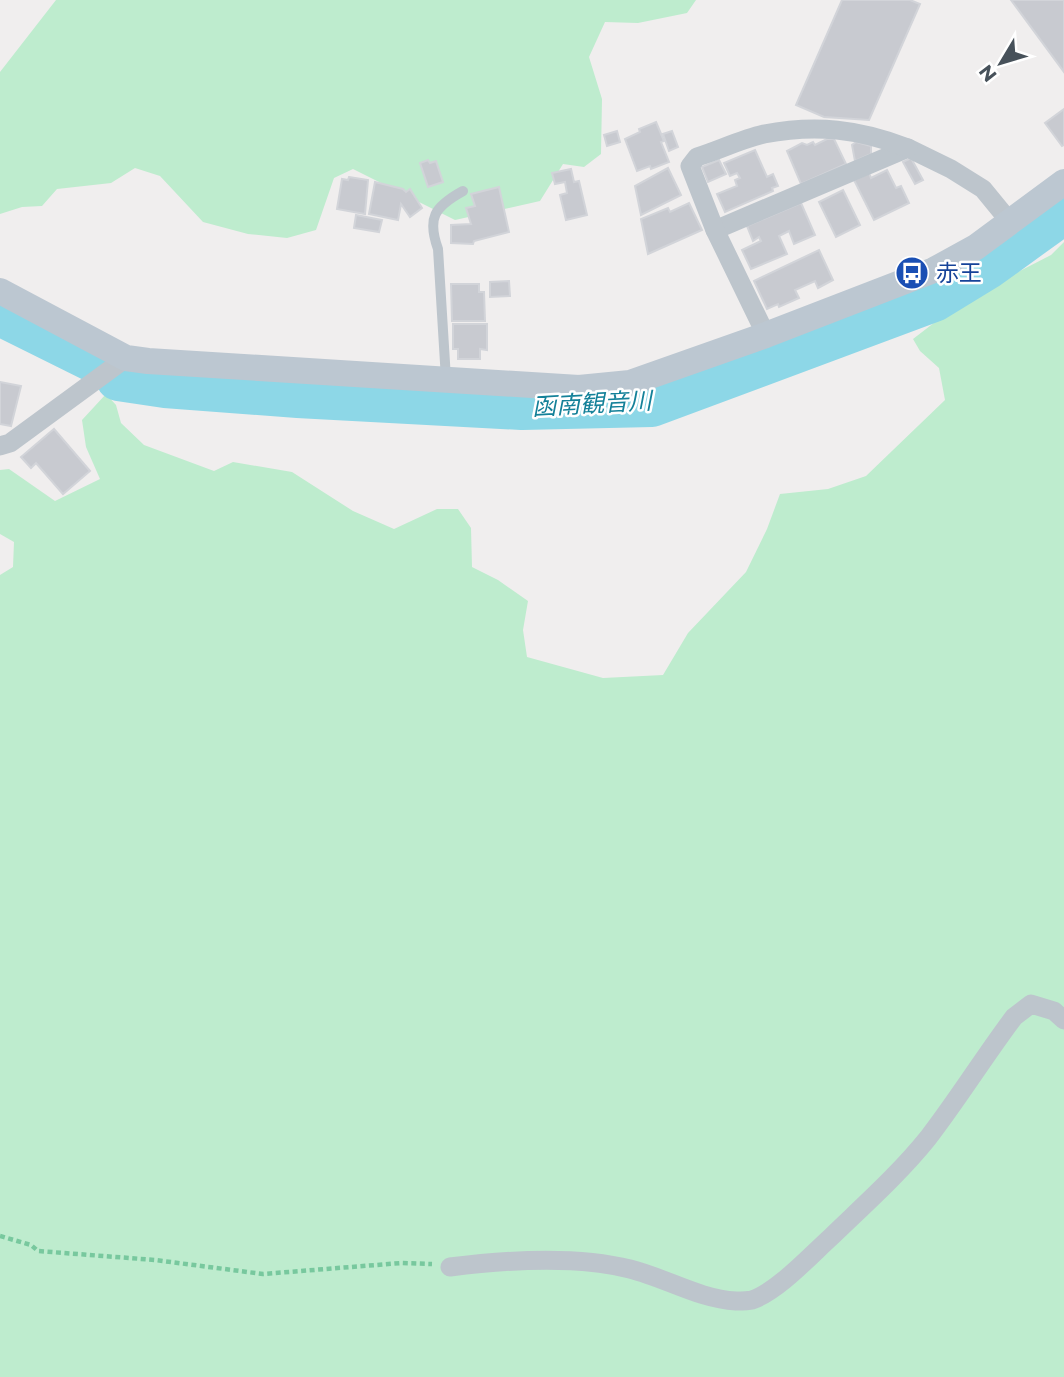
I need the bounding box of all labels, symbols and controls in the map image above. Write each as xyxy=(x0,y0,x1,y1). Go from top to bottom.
north arrow xyxy=(966,28,1036,98)
text: N xyxy=(974,60,1002,86)
bus stop icon: 赤王 xyxy=(893,254,931,292)
place label: 赤王 xyxy=(936,259,982,287)
water label: 函南観音川 xyxy=(531,386,656,421)

